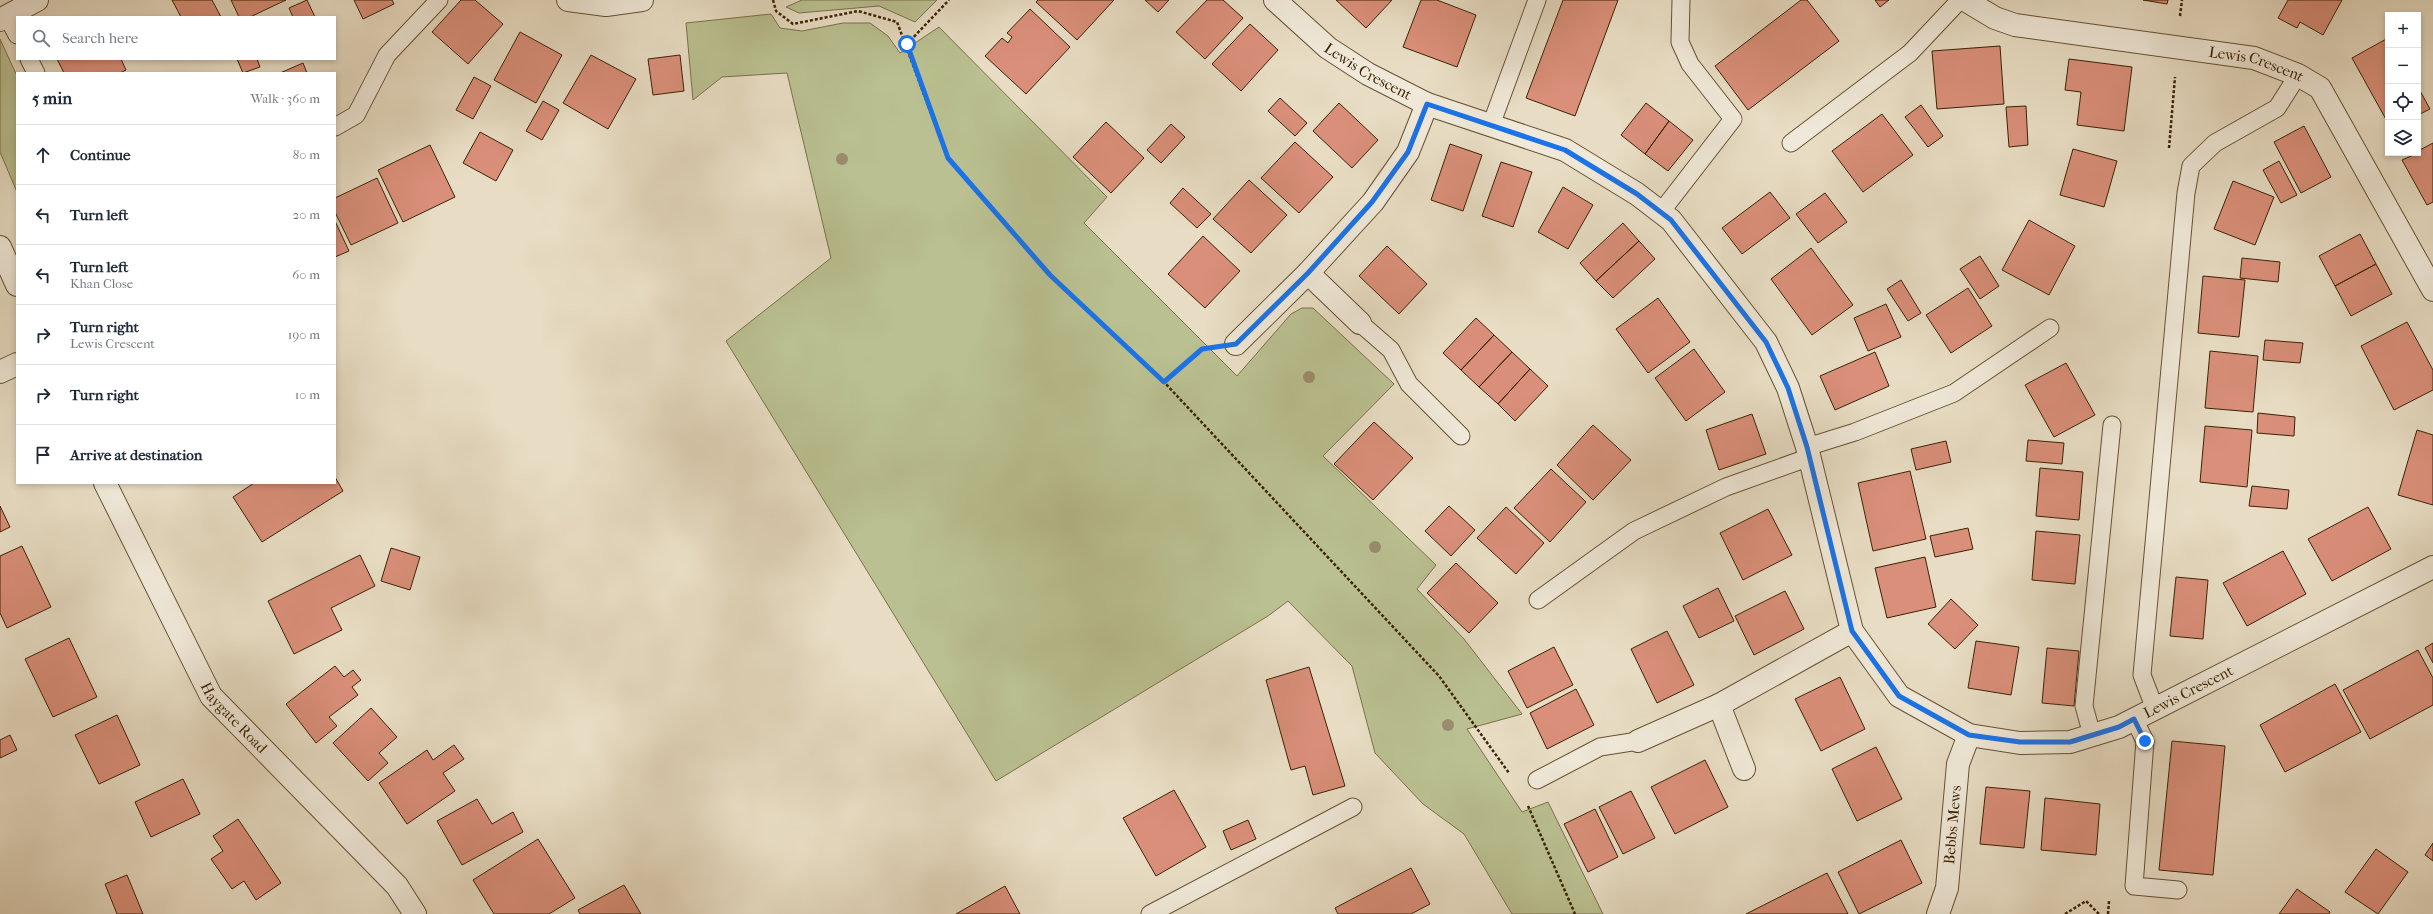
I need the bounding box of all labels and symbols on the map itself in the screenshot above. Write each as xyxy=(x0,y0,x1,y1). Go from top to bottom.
route start xyxy=(898,35,916,53)
street label: Lewis Crescent xyxy=(1321,39,1415,104)
street label: Lewis Crescent xyxy=(2208,43,2308,86)
street label: Lewis Crescent xyxy=(2140,661,2237,722)
street label: Haygate Road xyxy=(197,679,271,758)
route end xyxy=(2136,732,2154,750)
street label: Bebbs Mews xyxy=(1940,784,1965,865)

